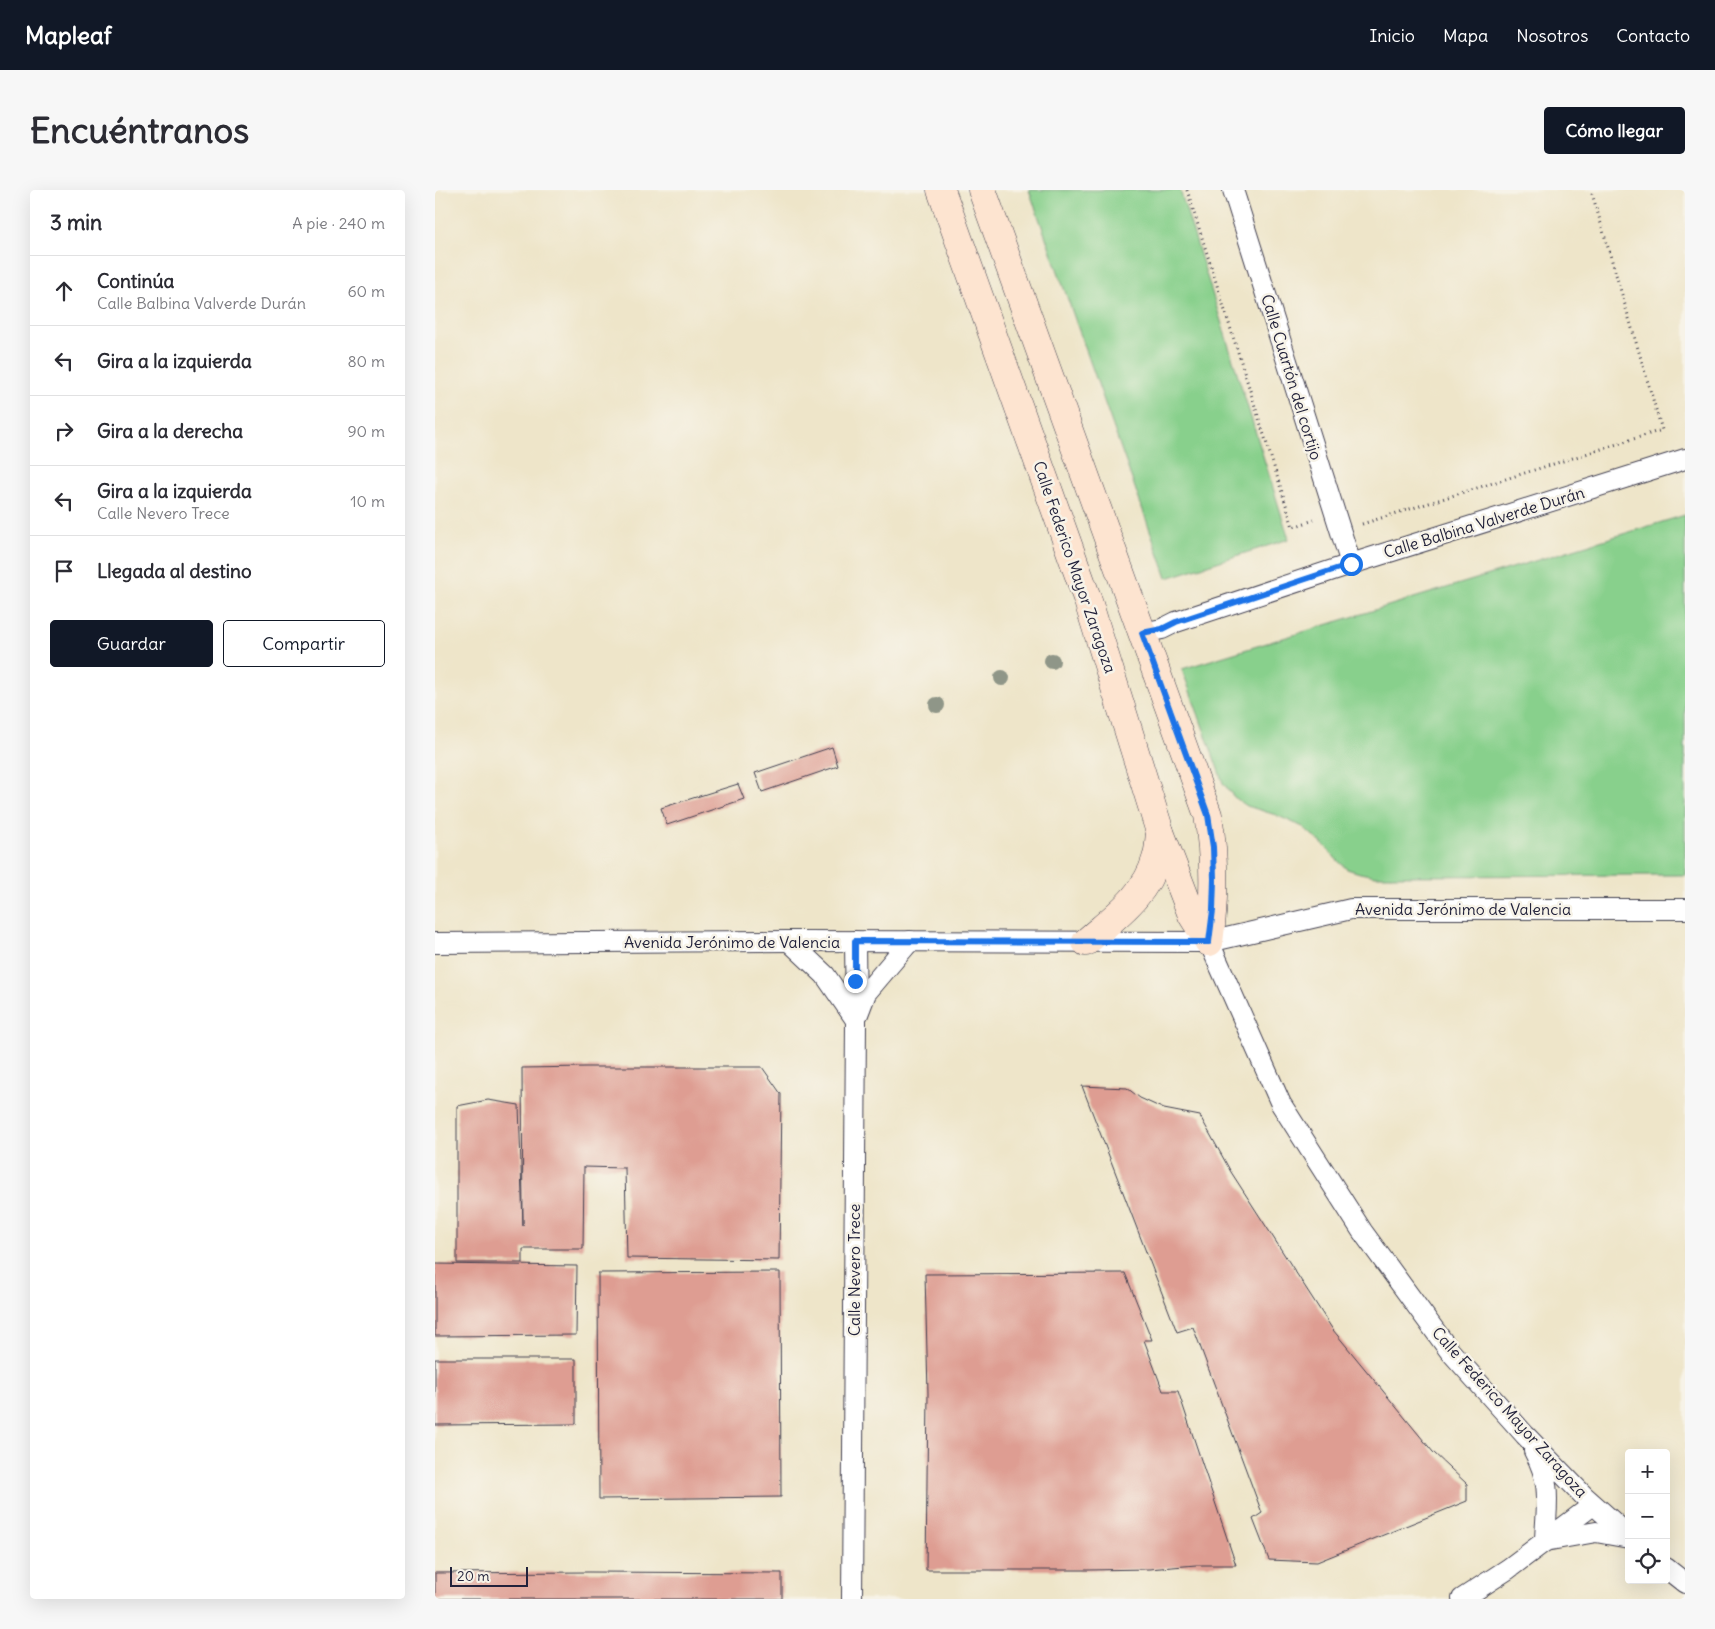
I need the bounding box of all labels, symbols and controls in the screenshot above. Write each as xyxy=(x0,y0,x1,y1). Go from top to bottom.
text: Mapleaf xyxy=(25,20,112,50)
text: Inicio xyxy=(1369,24,1415,47)
text: Mapa xyxy=(1443,24,1488,47)
text: Nosotros xyxy=(1516,24,1588,47)
text: Contacto xyxy=(1616,24,1690,47)
button: Cómo llegar xyxy=(1544,107,1685,154)
text: Encuéntranos xyxy=(30,108,249,152)
text: 3 min xyxy=(50,209,102,236)
text: A pie · 240 m xyxy=(292,213,385,233)
text: Continúa xyxy=(97,269,174,293)
icon: ahead xyxy=(50,277,78,305)
text: 60 m xyxy=(347,281,385,301)
street label: Calle Cuartón del cortijo xyxy=(1257,292,1327,462)
text: Calle Balbina Valverde Durán xyxy=(97,293,306,313)
icon: left xyxy=(50,347,78,375)
text: Gira a la izquierda xyxy=(97,349,252,373)
text: 80 m xyxy=(347,351,385,371)
icon: right xyxy=(50,417,78,445)
text: Gira a la derecha xyxy=(97,419,243,443)
text: 90 m xyxy=(347,421,385,441)
street label: Calle Federico Mayor Zaragoza xyxy=(1029,458,1121,676)
text: Gira a la izquierda xyxy=(97,479,252,503)
street label: Calle Balbina Valverde Durán xyxy=(1381,482,1587,562)
icon: left xyxy=(50,487,78,515)
text: 10 m xyxy=(350,491,385,511)
text: Calle Nevero Trece xyxy=(97,503,230,523)
route start xyxy=(1340,553,1363,576)
icon: arrive xyxy=(50,557,78,585)
text: Llegada al destino xyxy=(97,559,252,583)
button: Guardar xyxy=(50,620,213,667)
button: Compartir xyxy=(223,620,385,667)
street label: Avenida Jerónimo de Valencia xyxy=(1355,899,1571,919)
street label: Avenida Jerónimo de Valencia xyxy=(624,932,840,952)
route end xyxy=(844,970,867,993)
street label: Calle Nevero Trece xyxy=(844,1204,864,1336)
street label: Calle Federico Mayor Zaragoza xyxy=(1428,1322,1592,1502)
map controls xyxy=(1625,1449,1670,1584)
button: + xyxy=(1625,1449,1670,1494)
button: − xyxy=(1625,1494,1670,1539)
button: locate xyxy=(1625,1539,1670,1584)
scale bar xyxy=(450,1564,527,1587)
text: 20 m xyxy=(457,1567,490,1585)

